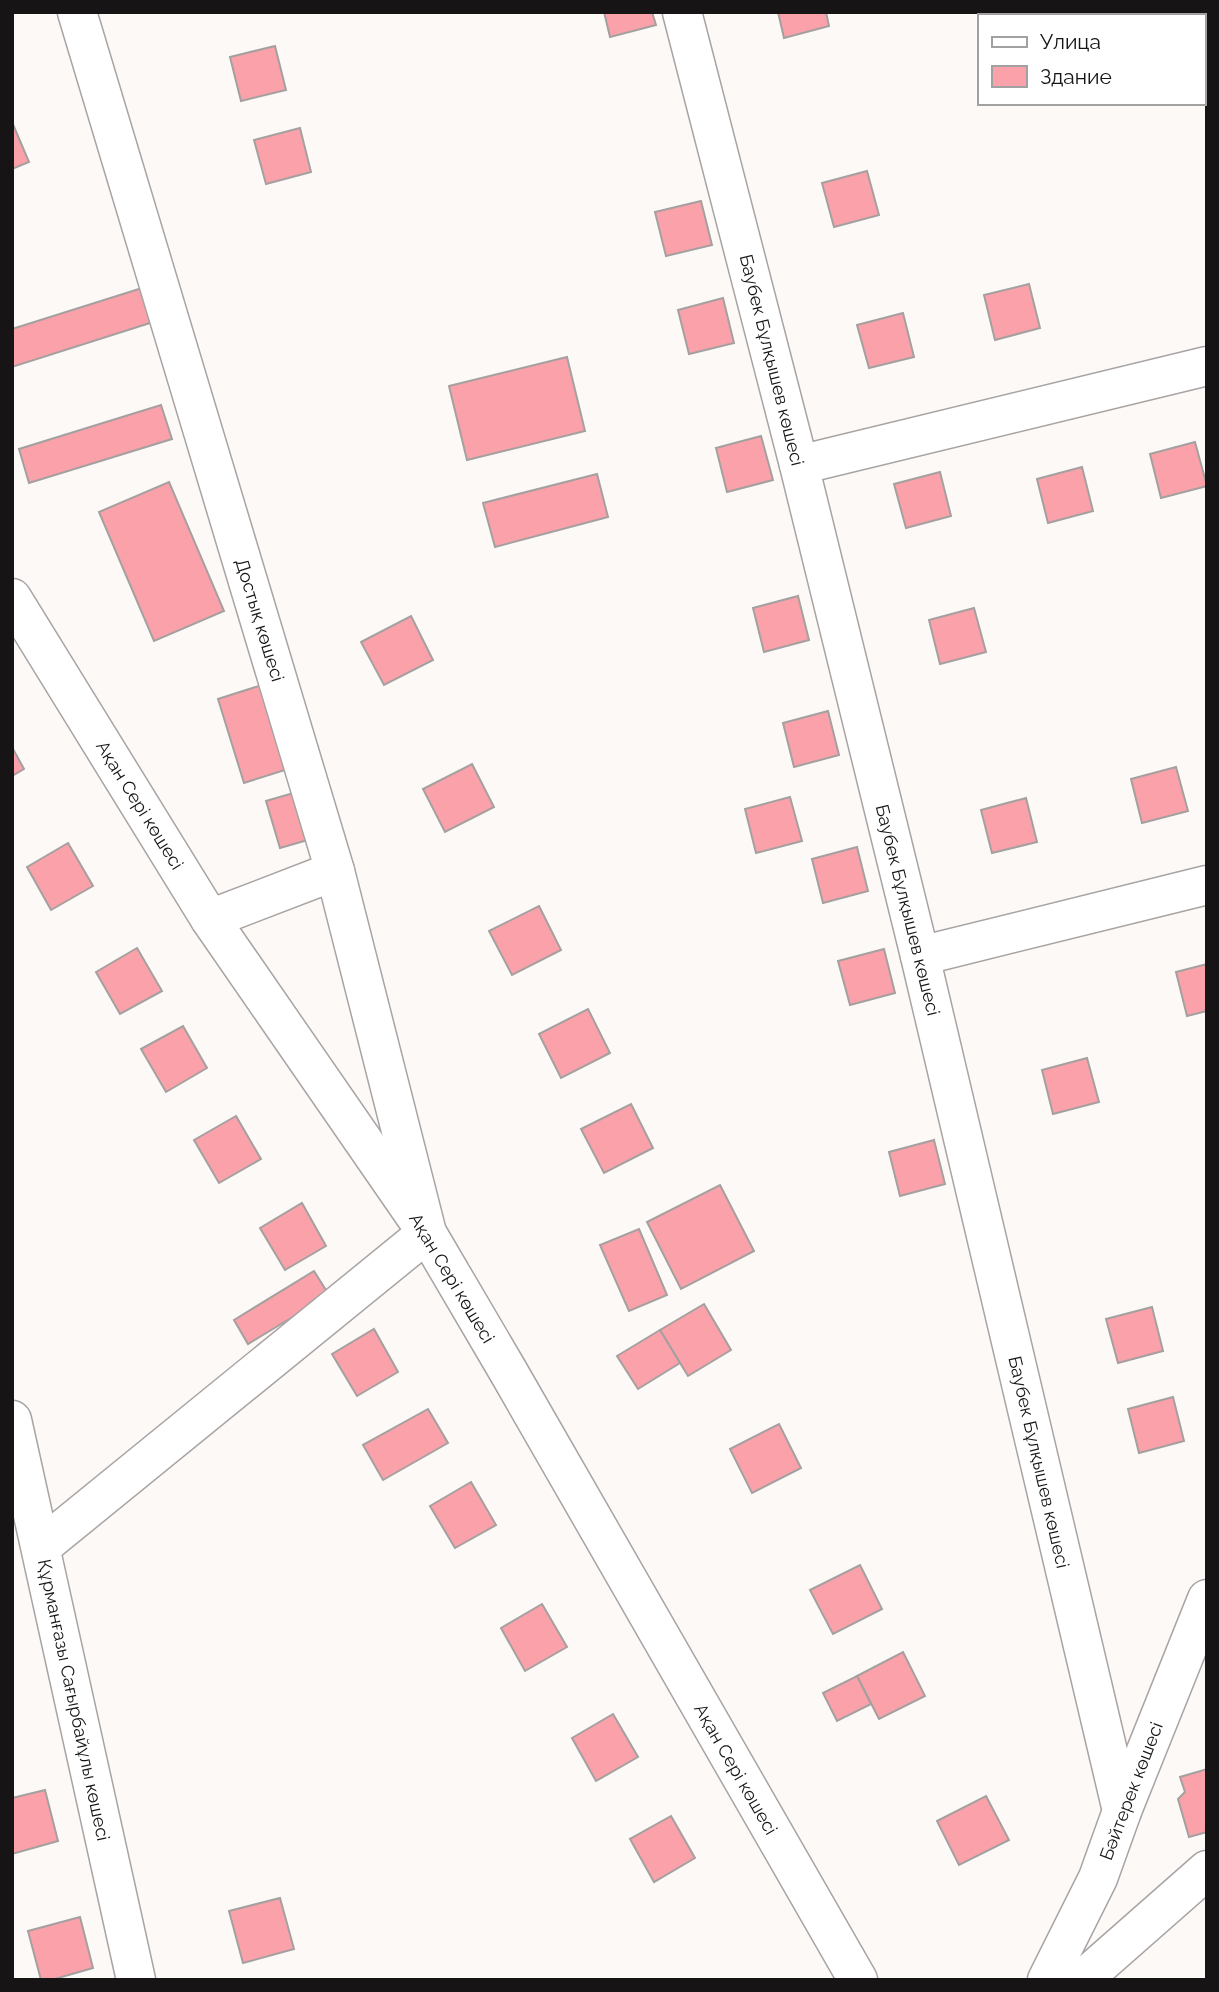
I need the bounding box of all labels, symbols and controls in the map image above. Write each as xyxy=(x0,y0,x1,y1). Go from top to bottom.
legend xyxy=(978,14,1205,105)
text: Улица xyxy=(1040,29,1101,54)
text: Здание xyxy=(1040,64,1112,89)
street label: Баубек Бұлқышев көшесі xyxy=(736,252,808,468)
street label: Достық көшесі xyxy=(231,556,289,684)
street label: Ақан Сері көшесі xyxy=(92,737,188,873)
street label: Баубек Бұлқышев көшесі xyxy=(872,802,944,1018)
street label: Ақан Сері көшесі xyxy=(405,1209,499,1347)
street label: Баубек Бұлқышев көшесі xyxy=(1004,1354,1074,1570)
street label: Құрманғазы Сағырбайұлы көшесі xyxy=(34,1557,114,1843)
street label: Ақан Сері көшесі xyxy=(690,1700,782,1838)
street label: Бәйтерек көшесі xyxy=(1095,1719,1167,1863)

